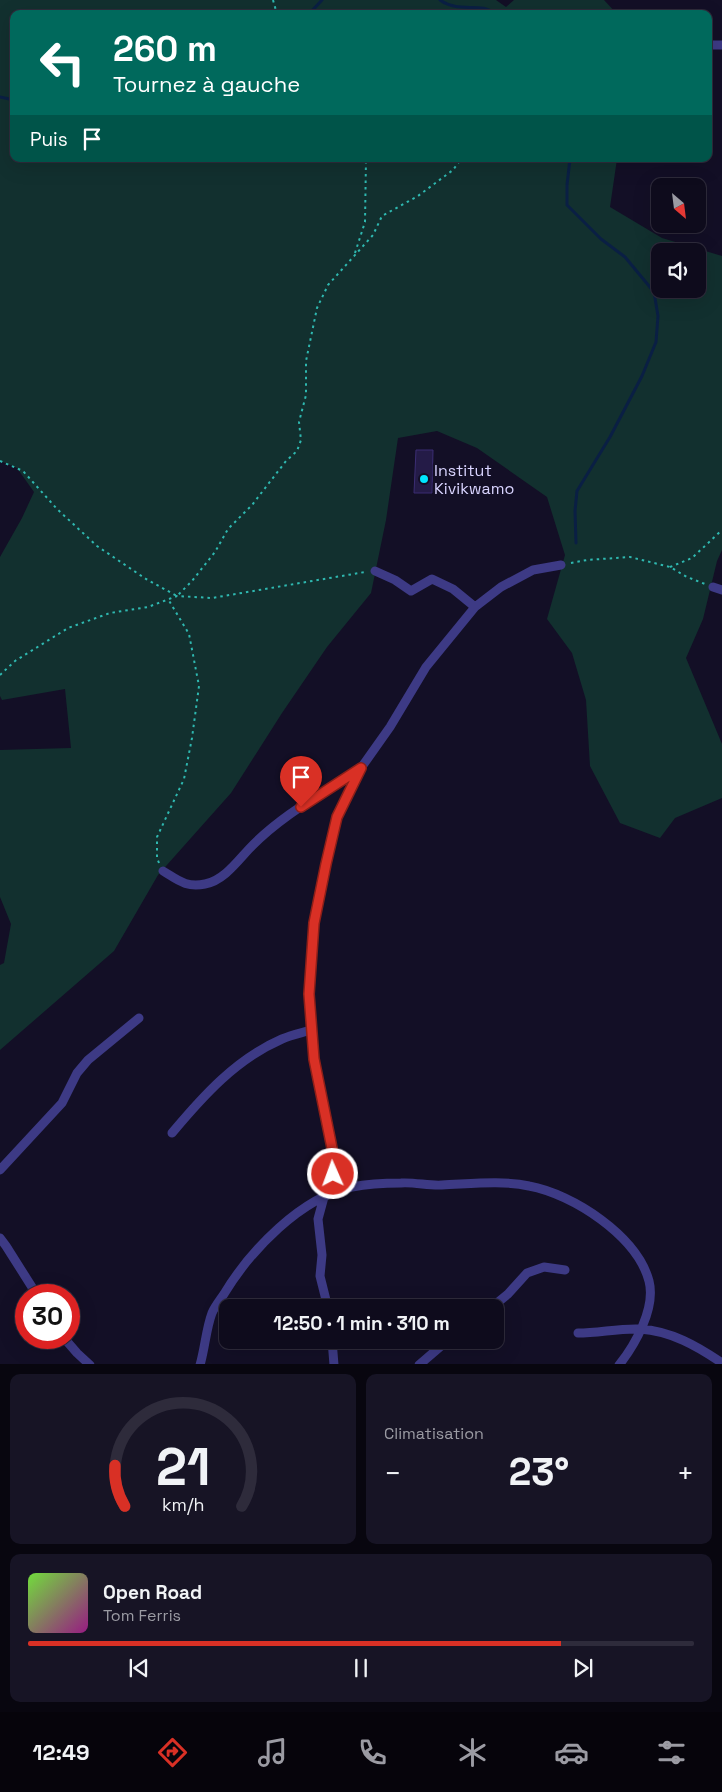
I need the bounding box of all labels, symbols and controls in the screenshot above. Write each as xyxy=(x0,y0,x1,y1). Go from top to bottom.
text: 260 m xyxy=(113,27,217,71)
icon: left xyxy=(30,30,95,95)
text: Tournez à gauche xyxy=(113,70,300,98)
icon: arrive xyxy=(78,125,106,153)
text: Puis xyxy=(30,127,68,152)
north arrow xyxy=(651,178,706,232)
map controls xyxy=(651,178,706,298)
button: sound xyxy=(651,243,706,298)
place label: Institut Kivikwamo xyxy=(434,460,514,499)
marker: Institut Kivikwamo xyxy=(418,473,430,485)
pin xyxy=(280,756,322,807)
icon: arrive xyxy=(287,763,315,791)
position arrow xyxy=(306,1147,358,1199)
speed limit sign: 30 xyxy=(15,1284,80,1349)
text: 12:50 · 1 min · 310 m xyxy=(273,1311,450,1336)
text: Climatisation xyxy=(384,1423,484,1444)
text: 21 xyxy=(156,1434,210,1500)
text: 23° xyxy=(509,1448,569,1496)
text: − xyxy=(384,1455,401,1491)
text: + xyxy=(677,1455,694,1491)
text: km/h xyxy=(162,1493,204,1516)
text: Open Road xyxy=(103,1580,202,1605)
text: Tom Ferris xyxy=(103,1605,181,1626)
icon: previous xyxy=(125,1654,153,1682)
icon: pause xyxy=(347,1654,375,1682)
icon: next xyxy=(569,1654,597,1682)
icon: directions xyxy=(155,1735,190,1770)
icon: music xyxy=(255,1735,290,1770)
icon: phone xyxy=(355,1735,390,1770)
icon: climate xyxy=(455,1735,490,1770)
icon: car xyxy=(554,1735,589,1770)
icon: filters xyxy=(654,1735,689,1770)
text: 12:49 xyxy=(32,1738,90,1766)

